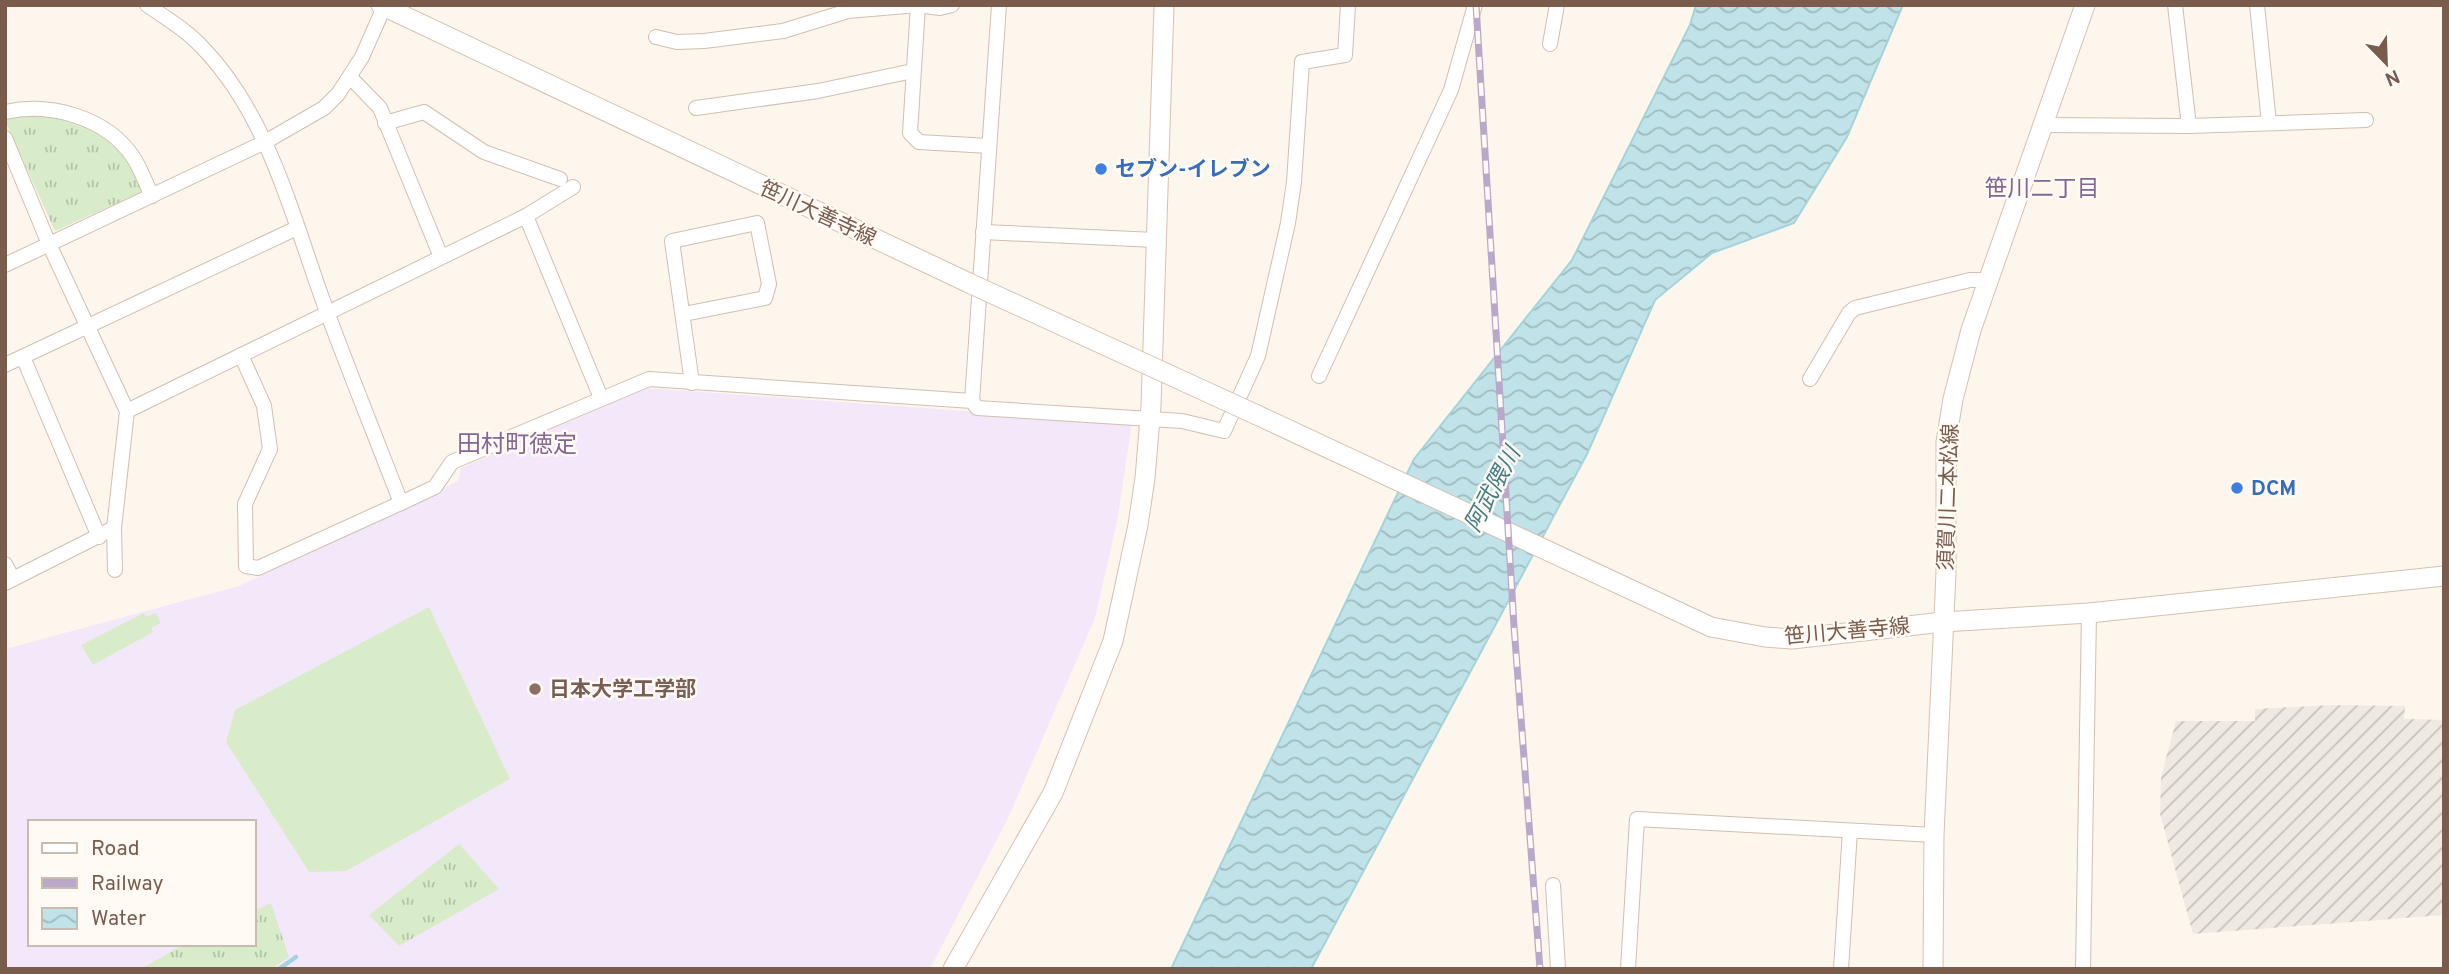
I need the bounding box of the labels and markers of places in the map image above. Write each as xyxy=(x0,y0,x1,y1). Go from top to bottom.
place label: セブン-イレブン xyxy=(1115,157,1271,184)
marker: セブン-イレブン xyxy=(1093,161,1109,177)
place label: DCM xyxy=(2251,476,2296,503)
marker: DCM xyxy=(2229,480,2245,496)
place label: 日本大学工学部 xyxy=(549,677,696,704)
marker: 日本大学工学部 xyxy=(527,681,543,697)

